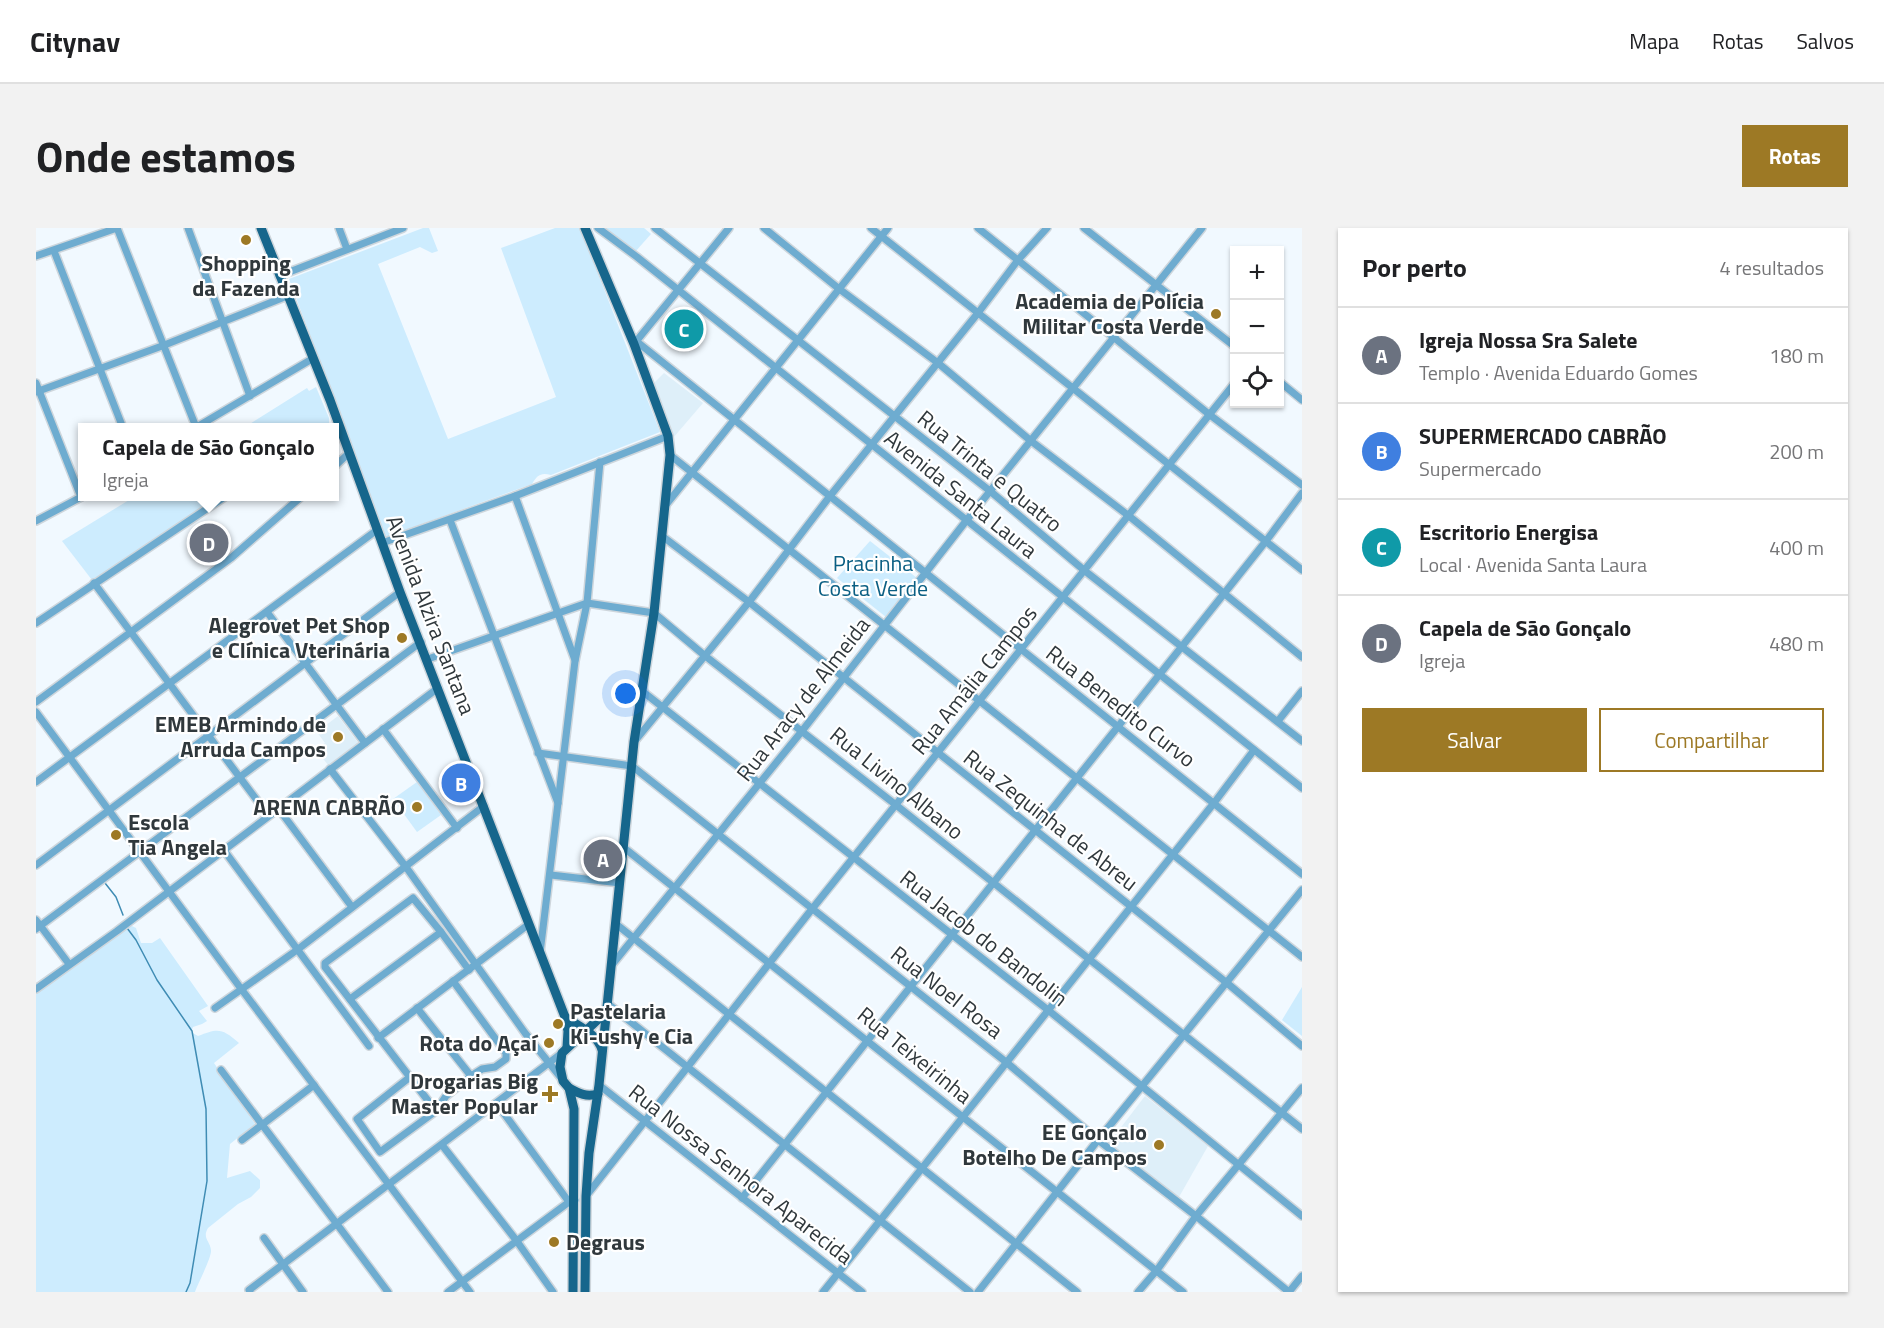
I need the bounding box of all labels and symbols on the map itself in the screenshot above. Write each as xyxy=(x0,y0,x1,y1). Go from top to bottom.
marker: Shopping da Fazenda xyxy=(239,233,253,247)
place label: Shopping da Fazenda xyxy=(192,246,300,305)
place label: Academia de Polícia Militar Costa Verde xyxy=(1015,284,1204,343)
pin: C xyxy=(664,306,704,352)
marker: Academia de Polícia Militar Costa Verde xyxy=(1209,307,1223,321)
street label: Rua Trinta e Quatro xyxy=(910,402,1070,540)
street label: Avenida Santa Laura xyxy=(877,421,1045,567)
street label: Avenida Alzira Santana xyxy=(377,510,485,720)
pin: D xyxy=(190,520,228,566)
park label: Pracinha Costa Verde xyxy=(818,546,928,605)
street label: Rua Amália Campos xyxy=(903,598,1045,762)
place label: Alegrovet Pet Shop e Clínica Vterinária xyxy=(208,608,390,667)
street label: Rua Aracy de Almeida xyxy=(728,609,878,789)
marker: Alegrovet Pet Shop e Clínica Vterinária xyxy=(395,631,409,645)
street label: Rua Benedito Curvo xyxy=(1039,636,1203,776)
your location xyxy=(611,679,640,708)
place label: EMEB Armindo de Arruda Campos xyxy=(155,707,326,766)
street label: Rua Livino Albano xyxy=(822,718,972,848)
marker: EMEB Armindo de Arruda Campos xyxy=(331,730,345,744)
street label: Rua Zequinha de Abreu xyxy=(956,741,1146,899)
pin: B xyxy=(442,760,480,806)
place label: ARENA CABRÃO xyxy=(253,790,405,824)
marker: ARENA CABRÃO xyxy=(410,800,424,814)
place label: Escola Tia Angela xyxy=(128,805,227,864)
marker: Escola Tia Angela xyxy=(109,828,123,842)
pin: A xyxy=(584,836,622,882)
street label: Rua Jacob do Bandolin xyxy=(893,861,1075,1015)
street label: Rua Noel Rosa xyxy=(883,937,1011,1047)
place label: Pastelaria Ki-ushy e Cia xyxy=(570,994,693,1053)
street label: Rua Teixeirinha xyxy=(850,998,980,1112)
marker: Pastelaria Ki-ushy e Cia xyxy=(551,1017,565,1031)
place label: Rota do Açaí xyxy=(419,1026,539,1060)
marker: Rota do Açaí xyxy=(542,1036,556,1050)
place label: Drogarias Big Master Popular xyxy=(391,1064,538,1123)
street label: Rua Nossa Senhora Aparecida xyxy=(621,1075,861,1273)
marker: Drogarias Big Master Popular xyxy=(543,1087,557,1101)
place label: EE Gonçalo Botelho De Campos xyxy=(962,1115,1147,1174)
marker: EE Gonçalo Botelho De Campos xyxy=(1152,1138,1166,1152)
place label: Degraus xyxy=(566,1225,645,1259)
marker: Degraus xyxy=(547,1235,561,1249)

